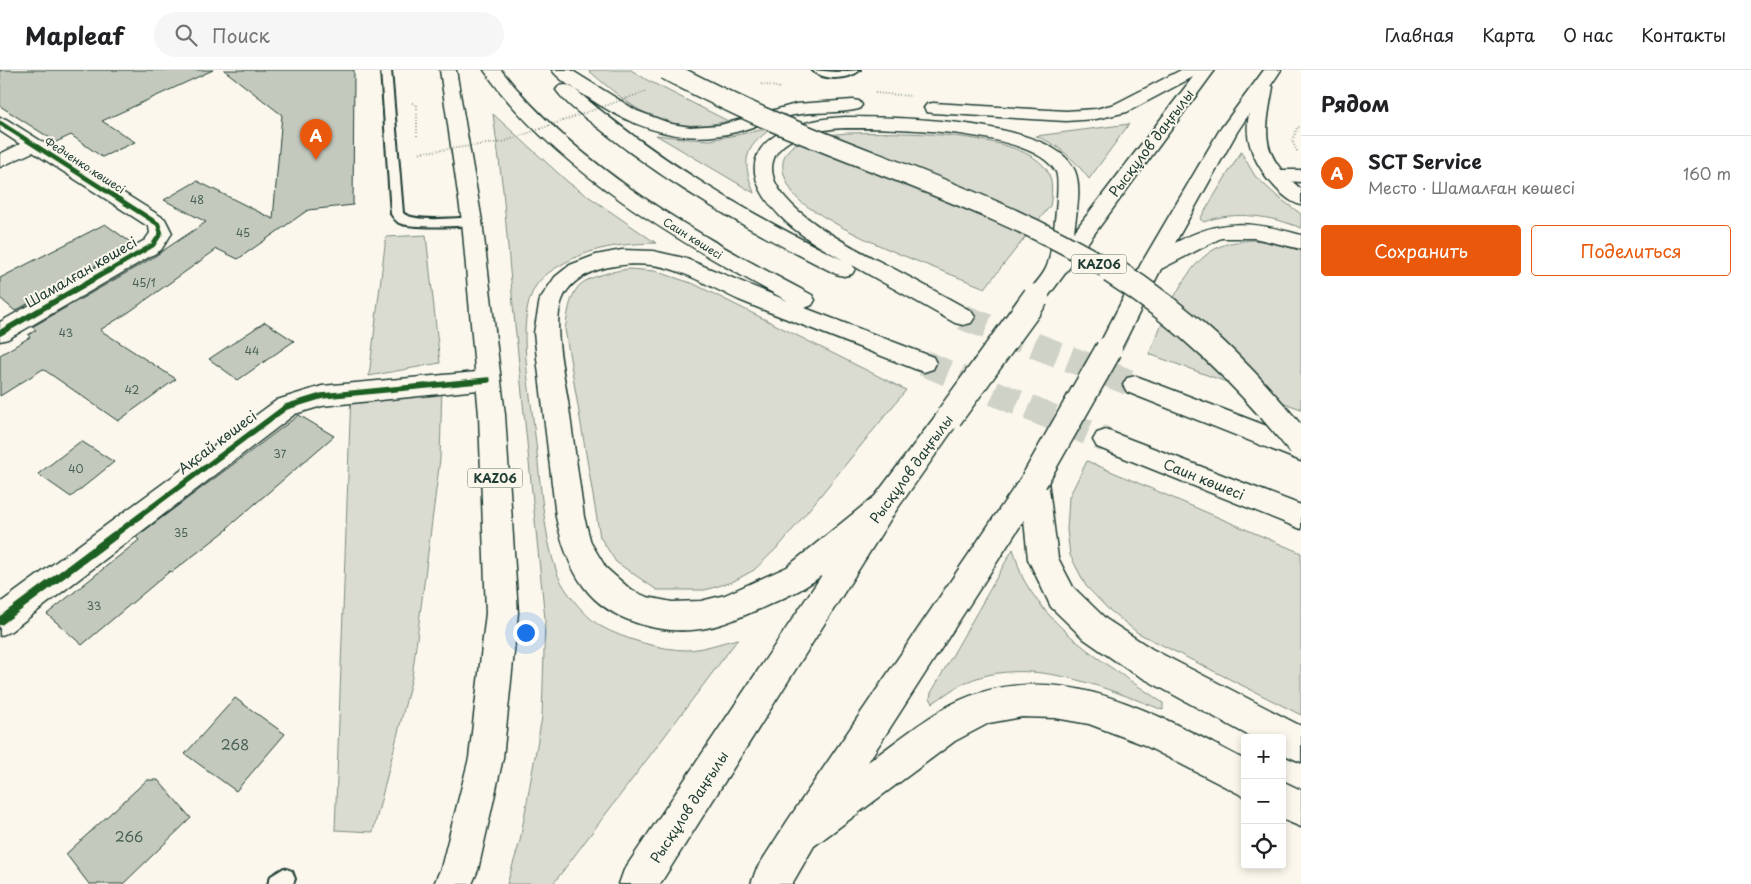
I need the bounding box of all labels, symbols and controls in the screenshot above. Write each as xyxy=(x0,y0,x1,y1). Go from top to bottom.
search box xyxy=(154,12,504,57)
text: Mapleaf xyxy=(25,17,124,53)
icon: search xyxy=(172,21,200,49)
text: Поиск xyxy=(212,21,270,49)
text: Главная xyxy=(1385,21,1454,48)
text: Карта xyxy=(1482,21,1535,48)
text: О нас xyxy=(1563,21,1613,48)
text: Контакты xyxy=(1641,21,1726,48)
street label: Рысқұлов даңғылы xyxy=(1103,85,1199,201)
text: Рядом xyxy=(1321,87,1389,119)
pin: A xyxy=(300,119,332,160)
street label: Федченко көшесі xyxy=(41,133,129,197)
text: SCT Service xyxy=(1368,147,1482,175)
text: A xyxy=(1331,161,1343,185)
text: 160 m xyxy=(1683,161,1731,185)
text: Место · Шамалған көшесі xyxy=(1368,175,1575,199)
house number: 48 xyxy=(190,191,204,208)
street label: Саин көшесі xyxy=(660,213,726,263)
house number: 45 xyxy=(236,224,250,241)
button: Сохранить xyxy=(1321,225,1521,276)
button: Поделиться xyxy=(1531,225,1731,276)
street label: Шамалған көшесі xyxy=(21,231,141,313)
road number: KАZ06 xyxy=(1072,254,1126,273)
house number: 45/1 xyxy=(132,274,156,291)
house number: 43 xyxy=(59,324,73,341)
house number: 44 xyxy=(245,342,259,359)
house number: 42 xyxy=(125,381,140,398)
street label: Ақсай көшесі xyxy=(173,405,261,479)
street label: Рысқұлов даңғылы xyxy=(864,410,958,528)
house number: 37 xyxy=(274,445,287,462)
street label: Саин көшесі xyxy=(1160,453,1248,505)
house number: 40 xyxy=(68,460,84,477)
road number: KАZ06 xyxy=(468,468,522,488)
house number: 35 xyxy=(174,524,188,541)
house number: 33 xyxy=(87,597,101,614)
your location xyxy=(513,620,539,646)
house number: 268 xyxy=(221,734,249,755)
map controls xyxy=(1241,734,1286,869)
button: + xyxy=(1241,734,1286,779)
street label: Рысқұлов даңғылы xyxy=(645,747,733,867)
button: − xyxy=(1241,779,1286,824)
button: locate xyxy=(1241,824,1286,869)
house number: 266 xyxy=(115,826,143,847)

